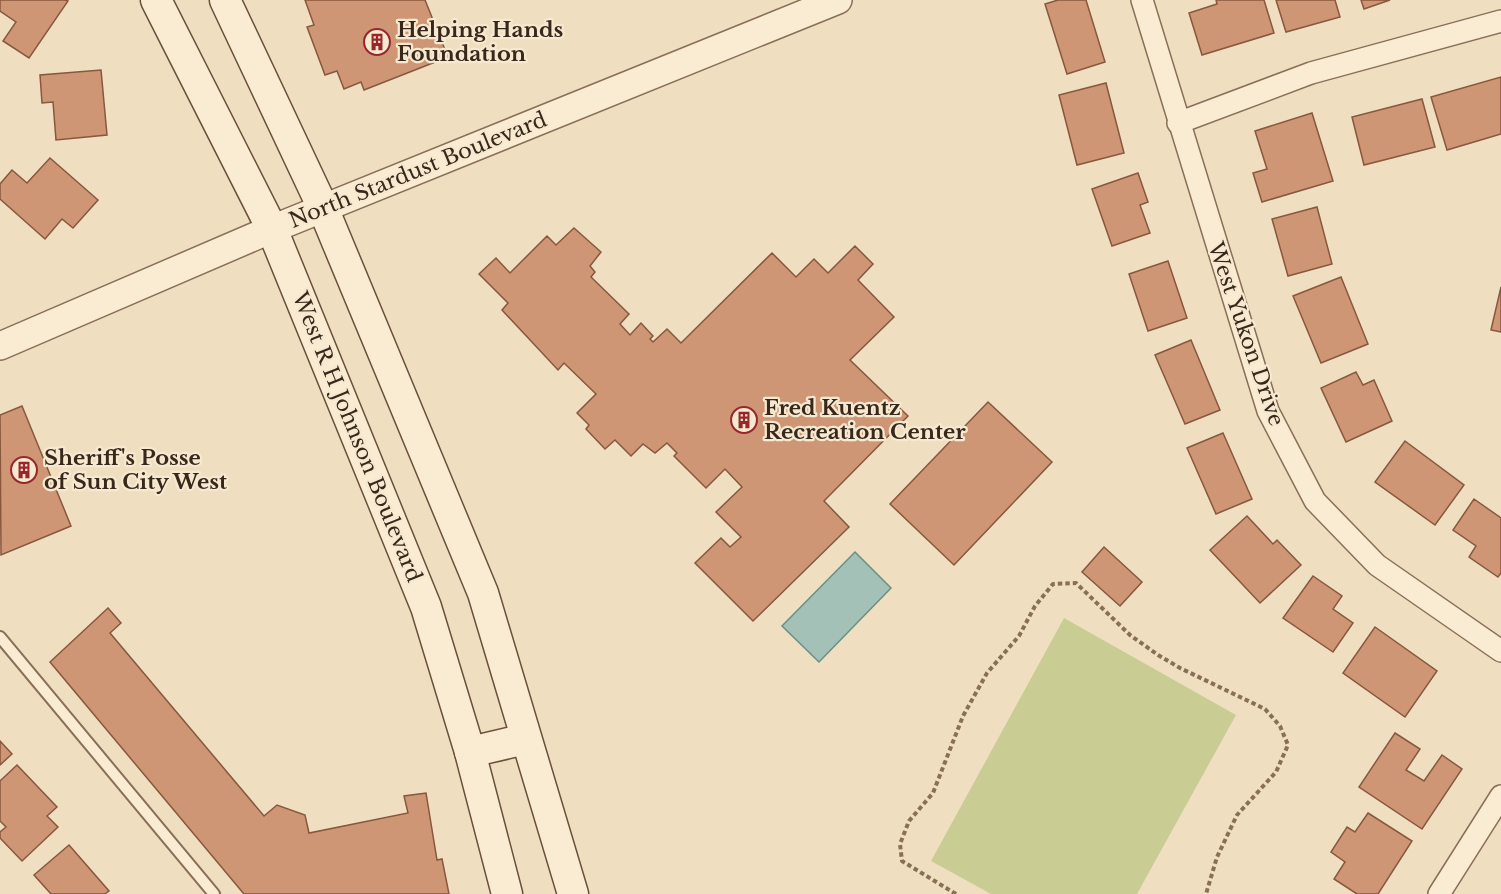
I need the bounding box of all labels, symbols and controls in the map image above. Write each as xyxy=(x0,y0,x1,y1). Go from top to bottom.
place label: Helping Hands Foundation xyxy=(397,17,564,67)
building icon: Helping Hands Foundation xyxy=(362,27,392,57)
street label: North Stardust Boulevard xyxy=(285,106,551,234)
street label: West Yukon Drive xyxy=(1202,238,1290,429)
street label: West R H Johnson Boulevard xyxy=(286,287,427,586)
place label: Fred Kuentz Recreation Center xyxy=(764,395,966,445)
building icon: Fred Kuentz Recreation Center xyxy=(729,405,759,435)
place label: Sheriff's Posse of Sun City West xyxy=(44,445,227,495)
building icon: Sheriff's Posse of Sun City West xyxy=(9,455,39,485)

